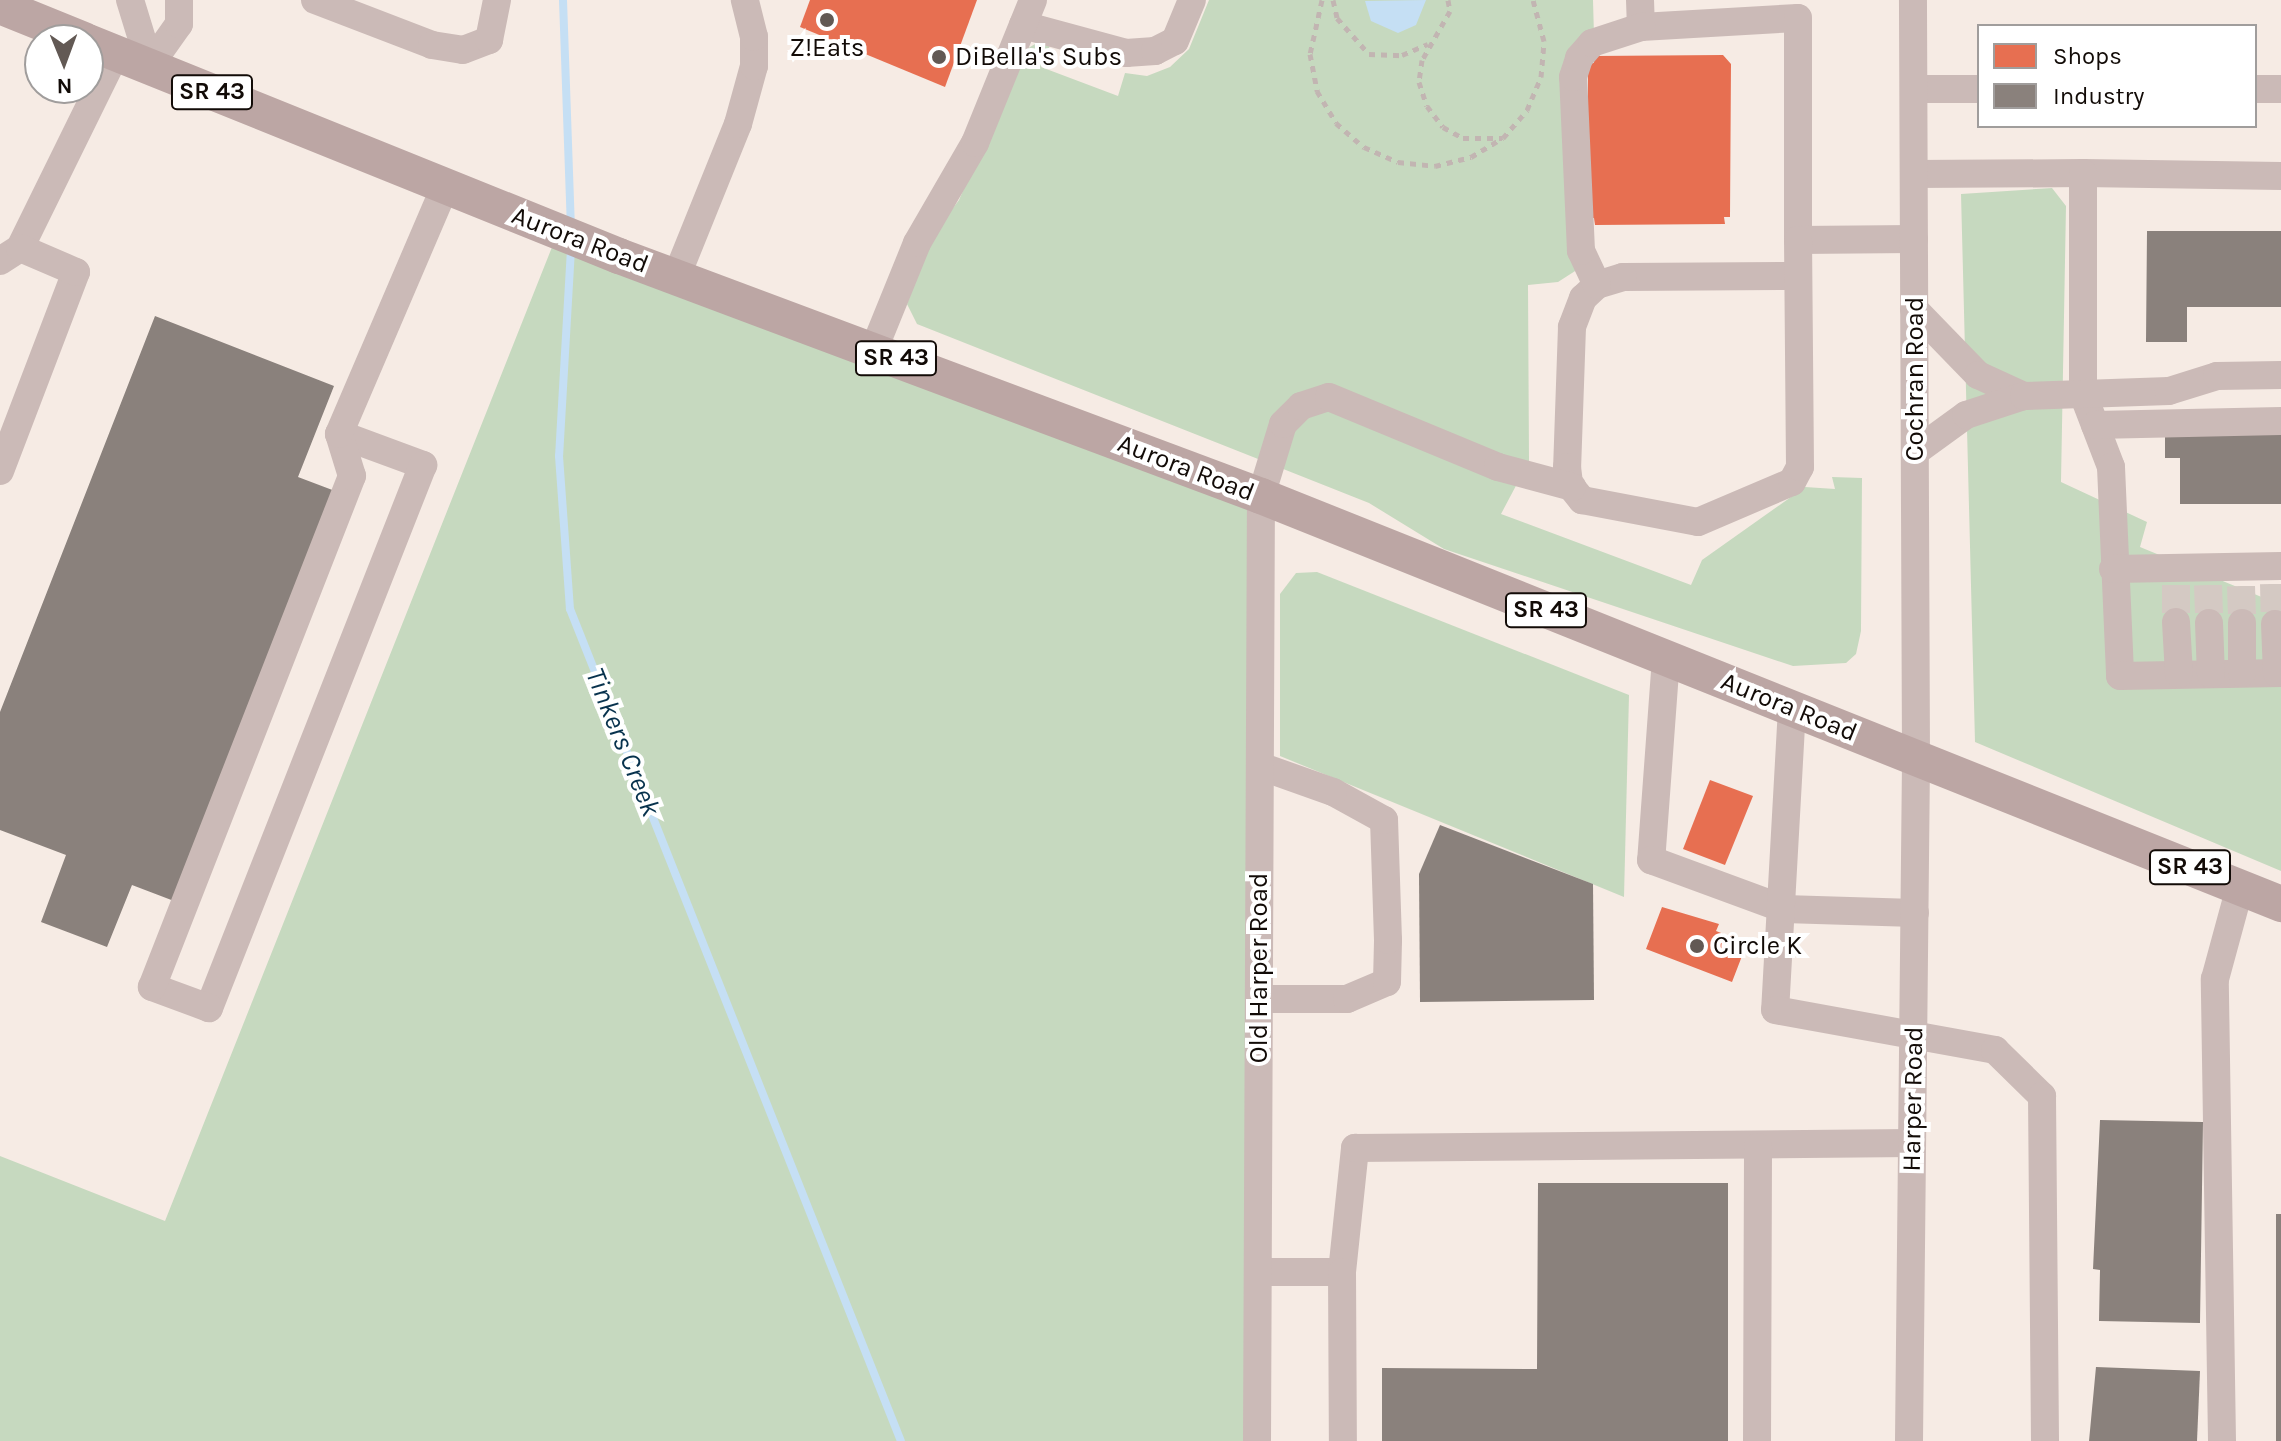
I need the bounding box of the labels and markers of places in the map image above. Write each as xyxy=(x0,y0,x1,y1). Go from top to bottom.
marker: Z!Eats xyxy=(818,11,836,29)
place label: Z!Eats xyxy=(790,32,864,64)
place label: DiBella's Subs xyxy=(955,41,1122,73)
marker: DiBella's Subs xyxy=(930,48,948,66)
place label: Circle K xyxy=(1713,930,1802,962)
marker: Circle K xyxy=(1688,937,1706,955)

